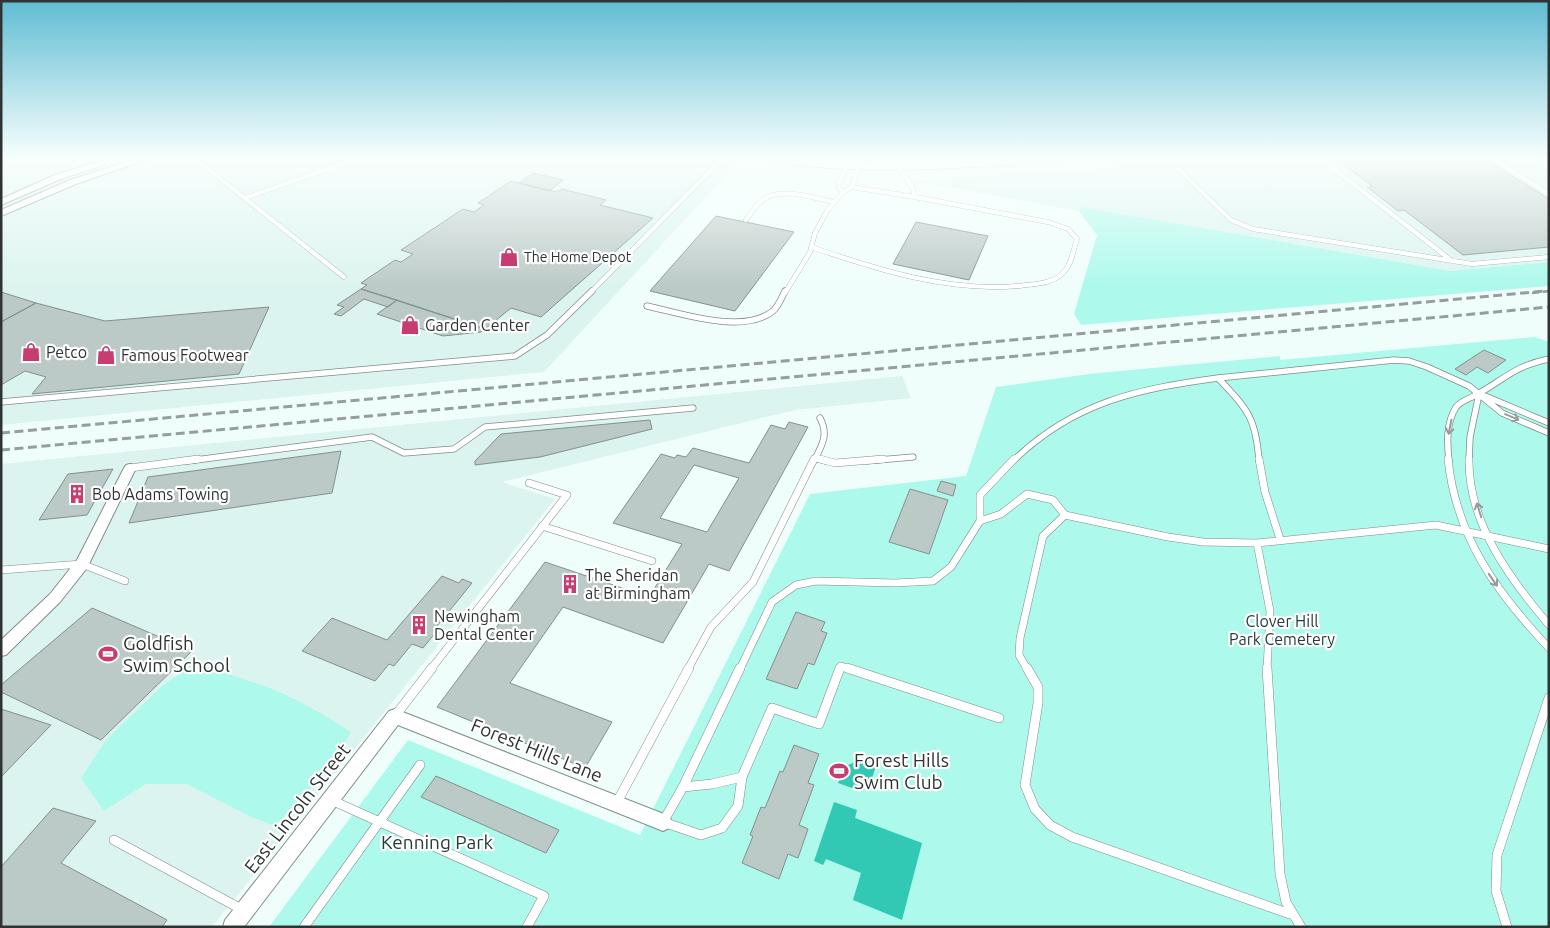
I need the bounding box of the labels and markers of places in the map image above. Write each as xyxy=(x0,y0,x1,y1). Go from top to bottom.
shop icon: The Home Depot xyxy=(498,246,520,268)
place label: The Home Depot xyxy=(524,249,632,265)
shop icon: Garden Center xyxy=(399,314,421,336)
place label: Garden Center xyxy=(425,316,530,334)
shop icon: Petco xyxy=(20,341,42,363)
place label: Petco xyxy=(46,343,87,361)
shop icon: Famous Footwear xyxy=(95,344,117,366)
place label: Famous Footwear xyxy=(121,346,249,364)
building icon: Bob Adams Towing xyxy=(66,483,88,505)
place label: Bob Adams Towing xyxy=(92,485,229,503)
place label: The Sheridan at Birmingham xyxy=(585,566,691,602)
building icon: The Sheridan at Birmingham xyxy=(559,573,581,595)
place label: Newingham Dental Center xyxy=(434,607,535,643)
building icon: Newingham Dental Center xyxy=(408,614,430,636)
place label: Goldfish Swim School xyxy=(123,632,230,676)
sports icon: Goldfish Swim School xyxy=(97,643,119,665)
place label: Forest Hills Swim Club xyxy=(854,749,949,793)
sports icon: Forest Hills Swim Club xyxy=(828,760,850,782)

